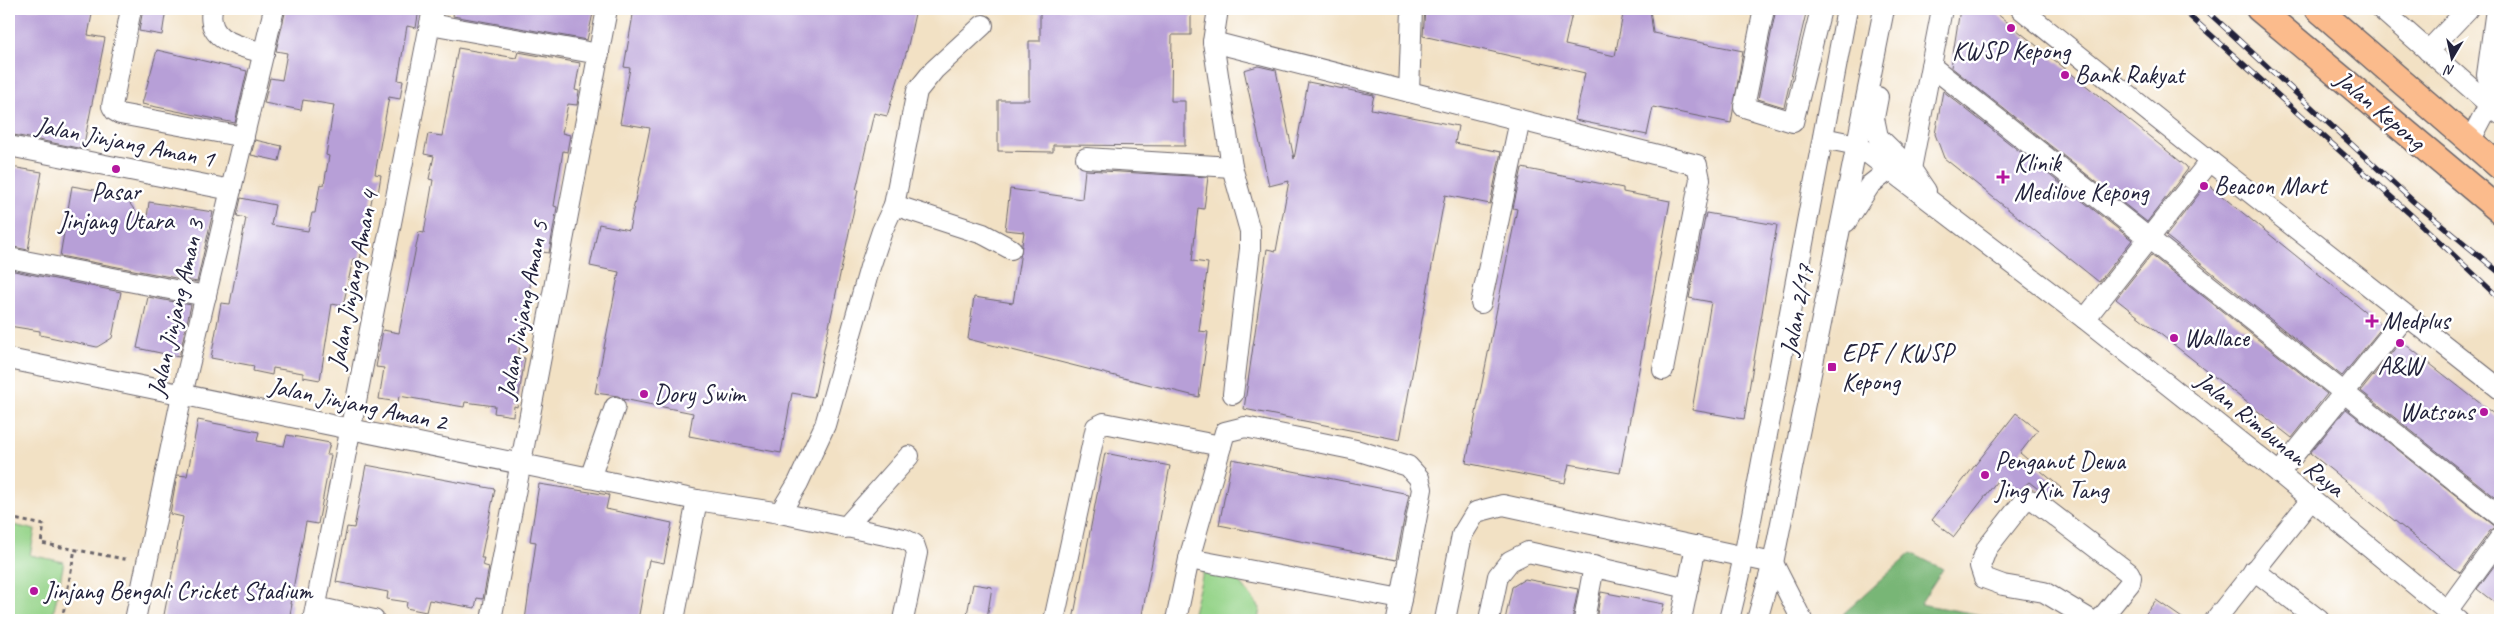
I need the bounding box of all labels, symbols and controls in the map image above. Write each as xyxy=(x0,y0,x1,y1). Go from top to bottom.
marker: KWSP Kepong xyxy=(2005,22,2017,34)
north arrow xyxy=(2426,32,2476,82)
place label: KWSP Kepong xyxy=(1952,35,2072,67)
place label: Bank Rakyat xyxy=(2075,59,2187,91)
text: N xyxy=(2442,61,2456,79)
street label: Jalan Kepong xyxy=(2328,62,2433,158)
marker: Bank Rakyat xyxy=(2059,69,2071,81)
street label: Jalan Jinjang Aman 1 xyxy=(32,109,218,175)
place label: Klinik Medilove Kepong xyxy=(2014,147,2150,208)
marker: Pasar Jinjang Utara xyxy=(110,163,122,175)
marker: Klinik Medilove Kepong xyxy=(1996,170,2010,184)
place label: Beacon Mart xyxy=(2214,170,2329,202)
place label: Pasar Jinjang Utara xyxy=(57,176,176,237)
marker: Beacon Mart xyxy=(2198,180,2210,192)
street label: Jalan Jinjang Aman 4 xyxy=(320,186,386,373)
street label: Jalan Jinjang Aman 3 xyxy=(140,215,212,401)
street label: Jalan Jinjang Aman 5 xyxy=(490,217,556,403)
street label: Jalan 2/17 xyxy=(1772,260,1822,359)
place label: Medplus xyxy=(2382,305,2452,337)
marker: Medplus xyxy=(2366,315,2378,327)
place label: Wallace xyxy=(2184,322,2251,354)
marker: Wallace xyxy=(2168,332,2180,344)
place label: EPF / KWSP Kepong xyxy=(1842,337,1956,398)
marker: A&W xyxy=(2394,337,2406,349)
place label: A&W xyxy=(2378,350,2426,382)
marker: EPF / KWSP Kepong xyxy=(1826,361,1838,373)
street label: Jalan Rimbunan Raya xyxy=(2188,364,2352,505)
street label: Jalan Jinjang Aman 2 xyxy=(265,369,451,439)
place label: Dory Swim xyxy=(654,378,747,410)
marker: Dory Swim xyxy=(638,388,650,400)
place label: Watsons xyxy=(2400,396,2476,428)
marker: Watsons xyxy=(2478,406,2490,418)
place label: Penganut Dewa Jing Xin Tang xyxy=(1994,445,2127,506)
marker: Penganut Dewa Jing Xin Tang xyxy=(1979,469,1991,481)
place label: Jinjang Bengali Cricket Stadium xyxy=(43,575,314,607)
marker: Jinjang Bengali Cricket Stadium xyxy=(28,585,40,597)

